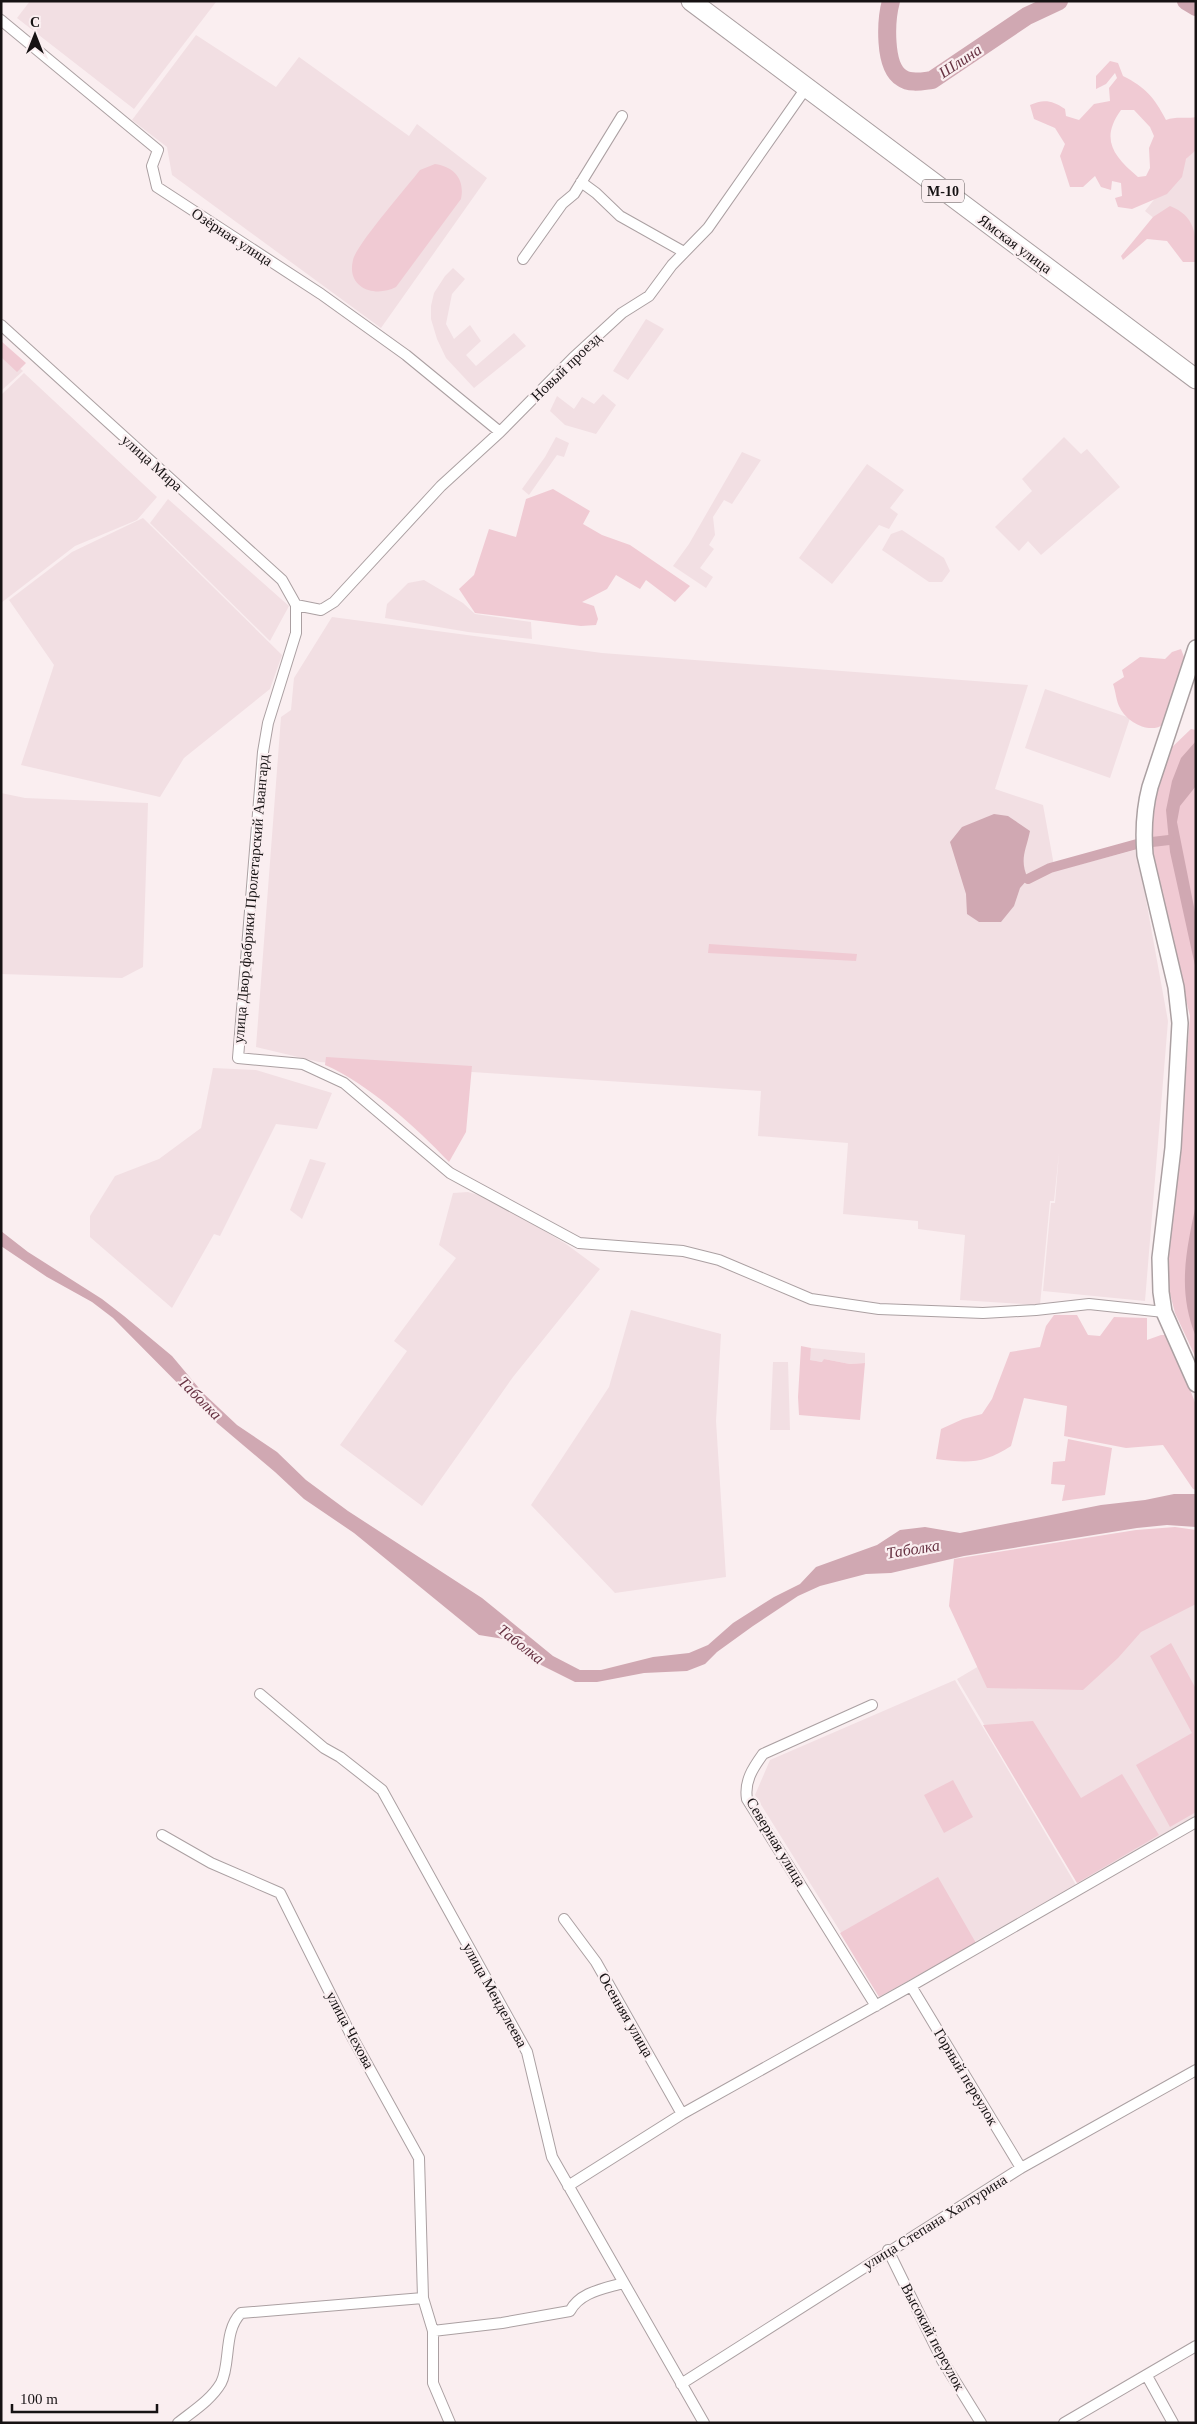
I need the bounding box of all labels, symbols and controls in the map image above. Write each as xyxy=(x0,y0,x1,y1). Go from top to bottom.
north arrow xyxy=(10,10,60,60)
text: С xyxy=(30,15,40,30)
water label: Шлина xyxy=(935,41,984,82)
road number: М-10 xyxy=(922,180,964,202)
street label: Озёрная улица xyxy=(189,205,276,269)
street label: Ямская улица xyxy=(975,211,1055,277)
street label: Новый проезд xyxy=(528,330,604,404)
street label: улица Мира xyxy=(118,432,186,495)
street label: улица Двор фабрики Пролетарский Авангард xyxy=(230,754,272,1044)
water label: Таболка xyxy=(175,1373,225,1423)
water label: Таболка xyxy=(885,1536,941,1562)
water label: Таболка xyxy=(495,1621,547,1667)
street label: Северная улица xyxy=(743,1795,809,1889)
street label: улица Менделеева xyxy=(460,1940,531,2050)
street label: Осенняя улица xyxy=(595,1970,657,2060)
street label: улица Чехова xyxy=(323,1989,377,2072)
street label: Горный переулок xyxy=(931,2026,1002,2129)
street label: улица Степана Халтурина xyxy=(860,2171,1010,2273)
street label: Высокий переулок xyxy=(898,2281,968,2394)
scale bar xyxy=(12,2382,158,2414)
text: 100 m xyxy=(20,2391,58,2407)

